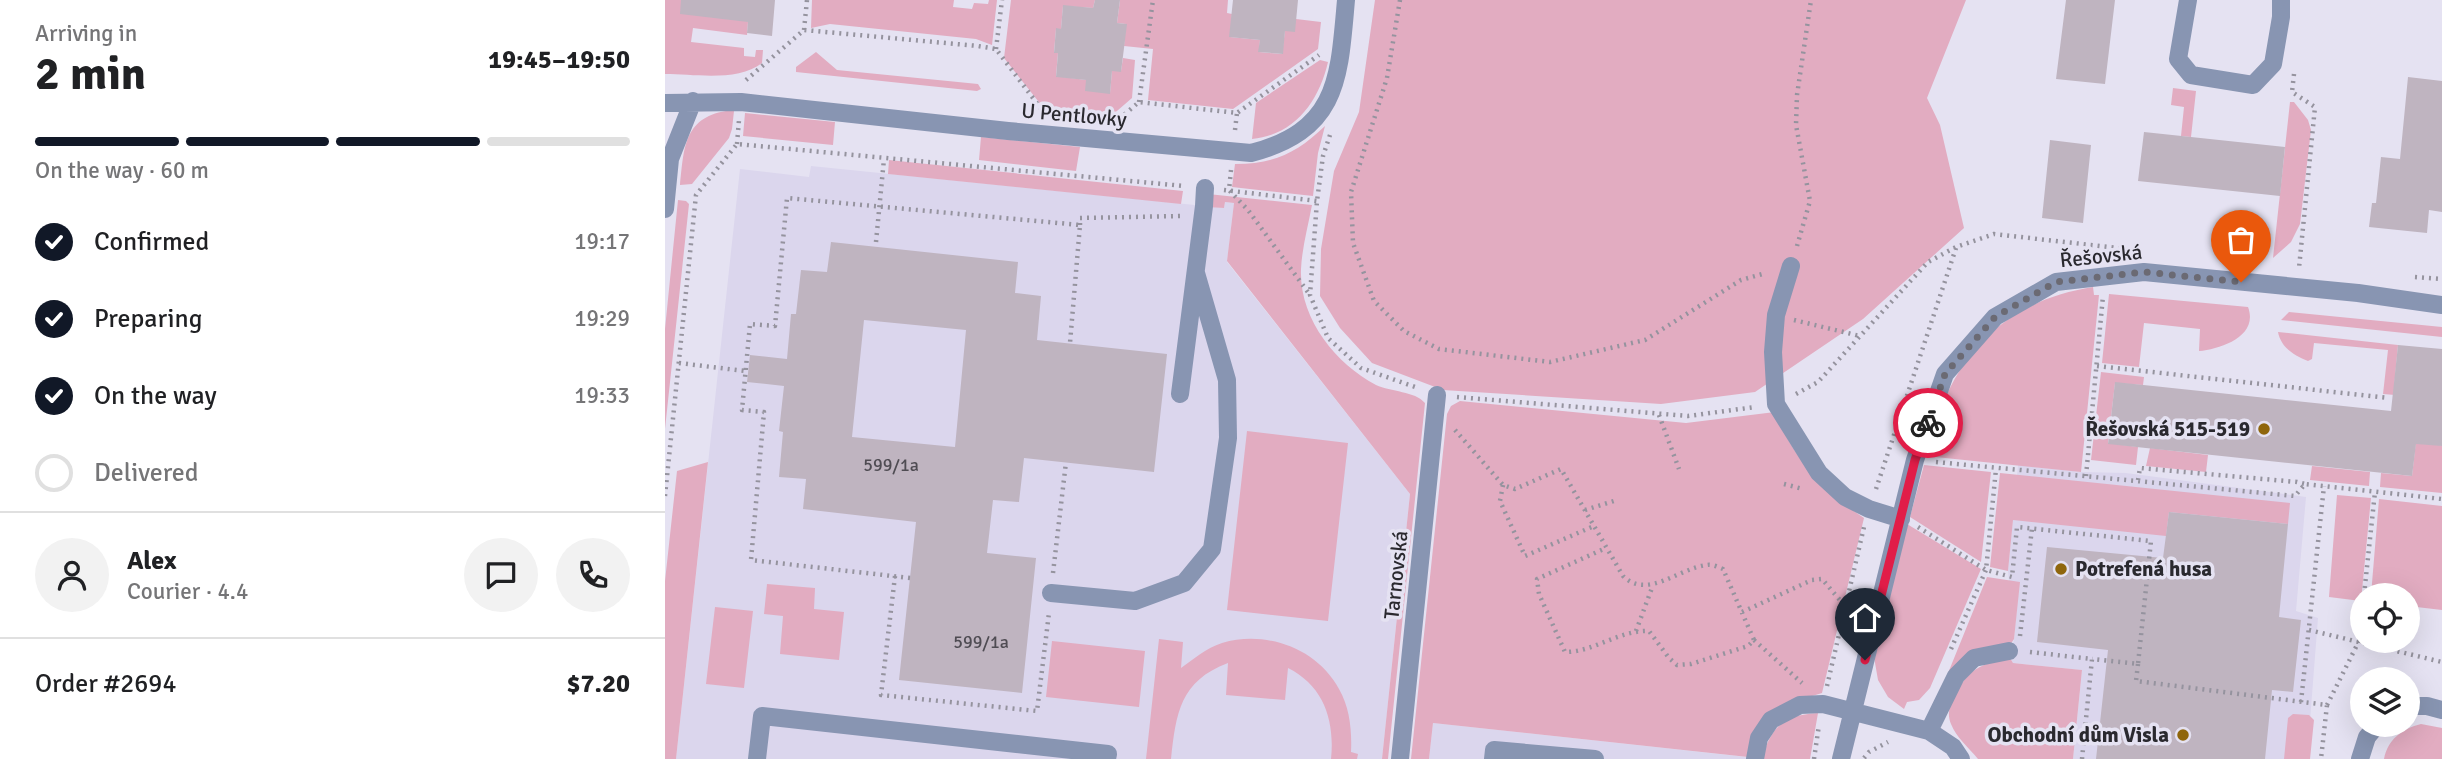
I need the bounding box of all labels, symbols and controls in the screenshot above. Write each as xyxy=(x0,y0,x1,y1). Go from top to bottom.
text: Arriving in xyxy=(35,19,137,48)
text: 19:45–19:50 xyxy=(488,44,630,76)
text: 2 min xyxy=(35,46,146,102)
street label: U Pentlovky xyxy=(1020,97,1128,133)
text: On the way · 60 m xyxy=(35,156,209,185)
pin xyxy=(2211,210,2271,282)
icon: bag xyxy=(2222,221,2260,259)
icon: check xyxy=(35,223,73,261)
text: Confirmed xyxy=(94,226,209,258)
text: 19:17 xyxy=(574,227,630,256)
street label: Řešovská xyxy=(2059,239,2143,273)
icon: check xyxy=(35,300,73,338)
text: Preparing xyxy=(94,303,202,335)
text: 19:29 xyxy=(574,304,630,333)
icon: check xyxy=(35,377,73,415)
text: On the way xyxy=(94,380,217,412)
text: 19:33 xyxy=(574,381,630,410)
courier xyxy=(1893,388,1963,458)
icon: bike xyxy=(1909,404,1947,442)
place label: Řešovská 515-519 xyxy=(2085,416,2250,442)
marker: Řešovská 515-519 xyxy=(2256,421,2272,437)
house number: 599/1a xyxy=(863,454,919,476)
text: Delivered xyxy=(94,457,199,489)
street label: Tarnovská xyxy=(1378,529,1414,621)
button: person xyxy=(35,538,109,612)
button: chat xyxy=(464,538,538,612)
button: phone xyxy=(556,538,630,612)
text: Alex xyxy=(127,545,177,577)
place label: Potrefená husa xyxy=(2075,556,2212,582)
marker: Potrefená husa xyxy=(2053,561,2069,577)
text: Courier · 4.4 xyxy=(127,577,248,606)
map controls xyxy=(2350,583,2420,737)
button: locate xyxy=(2350,583,2420,653)
pin xyxy=(1835,588,1895,660)
icon: home xyxy=(1846,599,1884,637)
house number: 599/1a xyxy=(953,631,1009,653)
button: layers xyxy=(2350,667,2420,737)
text: Order #2694 xyxy=(35,668,176,700)
text: $7.20 xyxy=(566,668,630,700)
place label: Obchodní dům Visla xyxy=(1988,722,2169,748)
marker: Obchodní dům Visla xyxy=(2175,727,2191,743)

